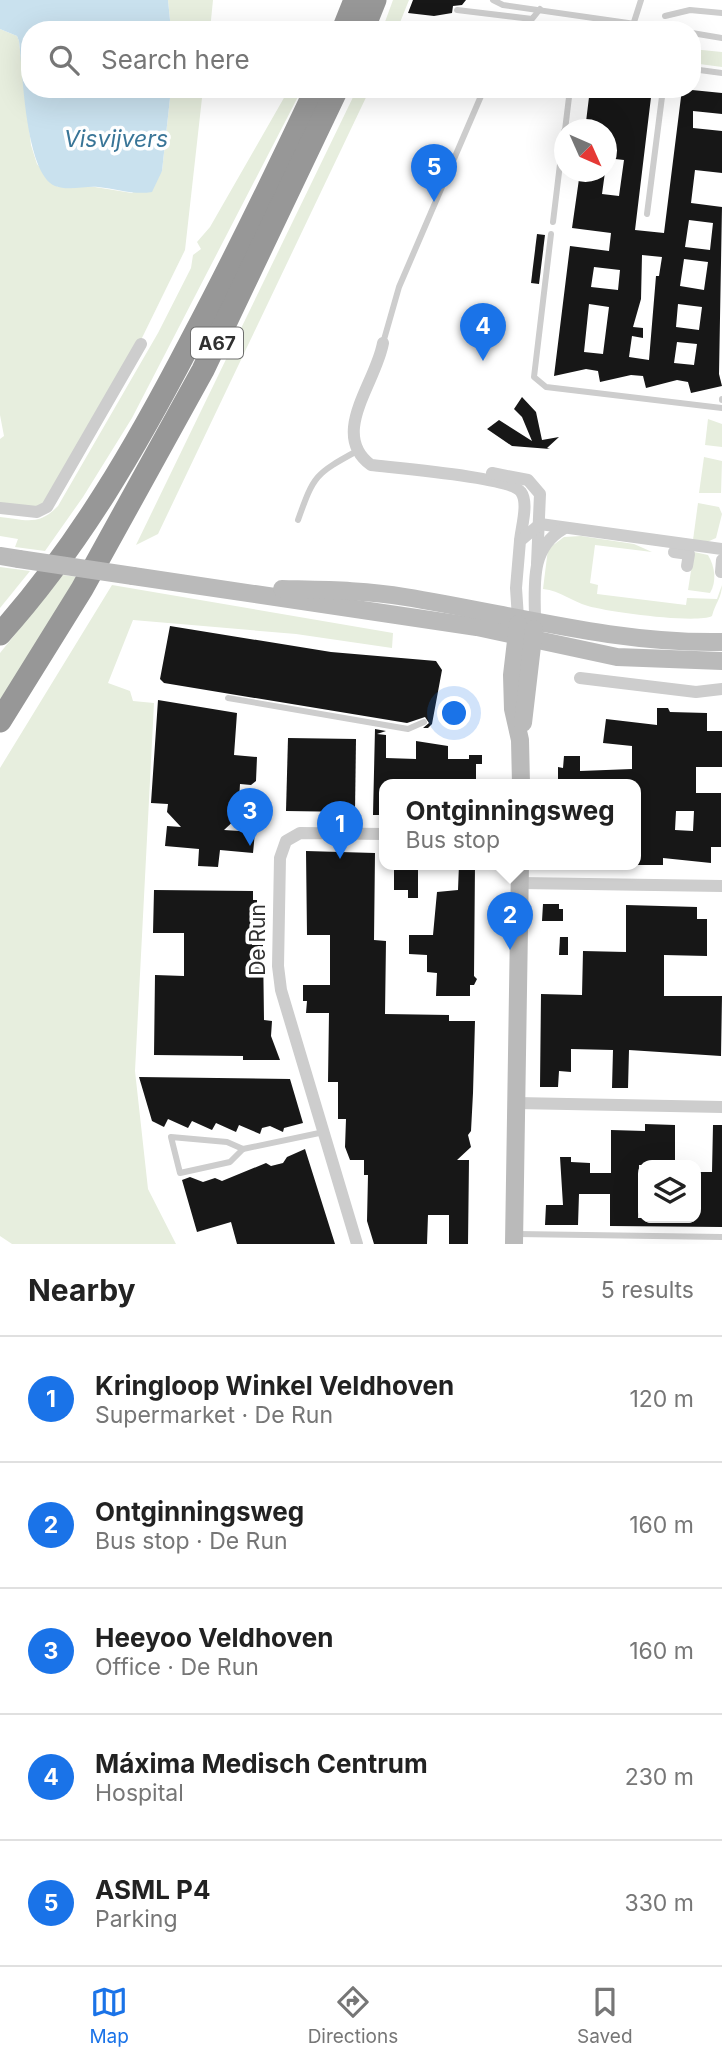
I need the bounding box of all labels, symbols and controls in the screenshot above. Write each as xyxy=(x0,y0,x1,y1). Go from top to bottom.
search box xyxy=(21,21,701,98)
icon: search xyxy=(45,41,83,79)
text: Search here xyxy=(101,44,250,75)
north arrow xyxy=(554,119,617,182)
water label: Visvijvers xyxy=(64,125,168,153)
pin: 5 xyxy=(411,144,457,202)
pin: 4 xyxy=(460,303,506,361)
road number: A67 xyxy=(191,328,243,358)
your location xyxy=(437,696,471,730)
popup xyxy=(379,779,641,870)
pin: 3 xyxy=(227,788,273,846)
text: Ontginningsweg xyxy=(405,795,615,826)
pin: 1 xyxy=(317,801,363,859)
text: Bus stop xyxy=(405,826,500,854)
pin: 2 xyxy=(487,892,533,950)
street label: De Run xyxy=(245,904,270,976)
map controls xyxy=(638,1160,701,1223)
button: layers xyxy=(638,1160,701,1223)
text: Nearby xyxy=(28,1272,136,1308)
text: 5 results xyxy=(601,1276,694,1304)
text: Kringloop Winkel Veldhoven xyxy=(95,1370,454,1401)
text: 1 xyxy=(46,1385,56,1413)
text: 120 m xyxy=(629,1385,694,1413)
text: Supermarket · De Run xyxy=(95,1401,333,1429)
text: Ontginningsweg xyxy=(95,1496,304,1527)
text: 2 xyxy=(44,1511,58,1539)
text: 160 m xyxy=(629,1511,694,1539)
text: Bus stop · De Run xyxy=(95,1527,288,1555)
text: Heeyoo Veldhoven xyxy=(95,1622,333,1653)
text: 3 xyxy=(44,1637,58,1665)
text: 160 m xyxy=(629,1637,694,1665)
text: Office · De Run xyxy=(95,1653,259,1681)
text: Máxima Medisch Centrum xyxy=(95,1748,428,1779)
text: 4 xyxy=(43,1763,59,1791)
text: 230 m xyxy=(625,1763,694,1791)
text: Hospital xyxy=(95,1779,184,1807)
text: ASML P4 xyxy=(95,1874,211,1905)
text: 5 xyxy=(44,1889,58,1917)
text: 330 m xyxy=(624,1889,694,1917)
text: Parking xyxy=(95,1905,178,1933)
tab: Map xyxy=(89,1983,129,2048)
tab: Directions xyxy=(308,1983,398,2048)
tab: Saved xyxy=(577,1983,633,2048)

